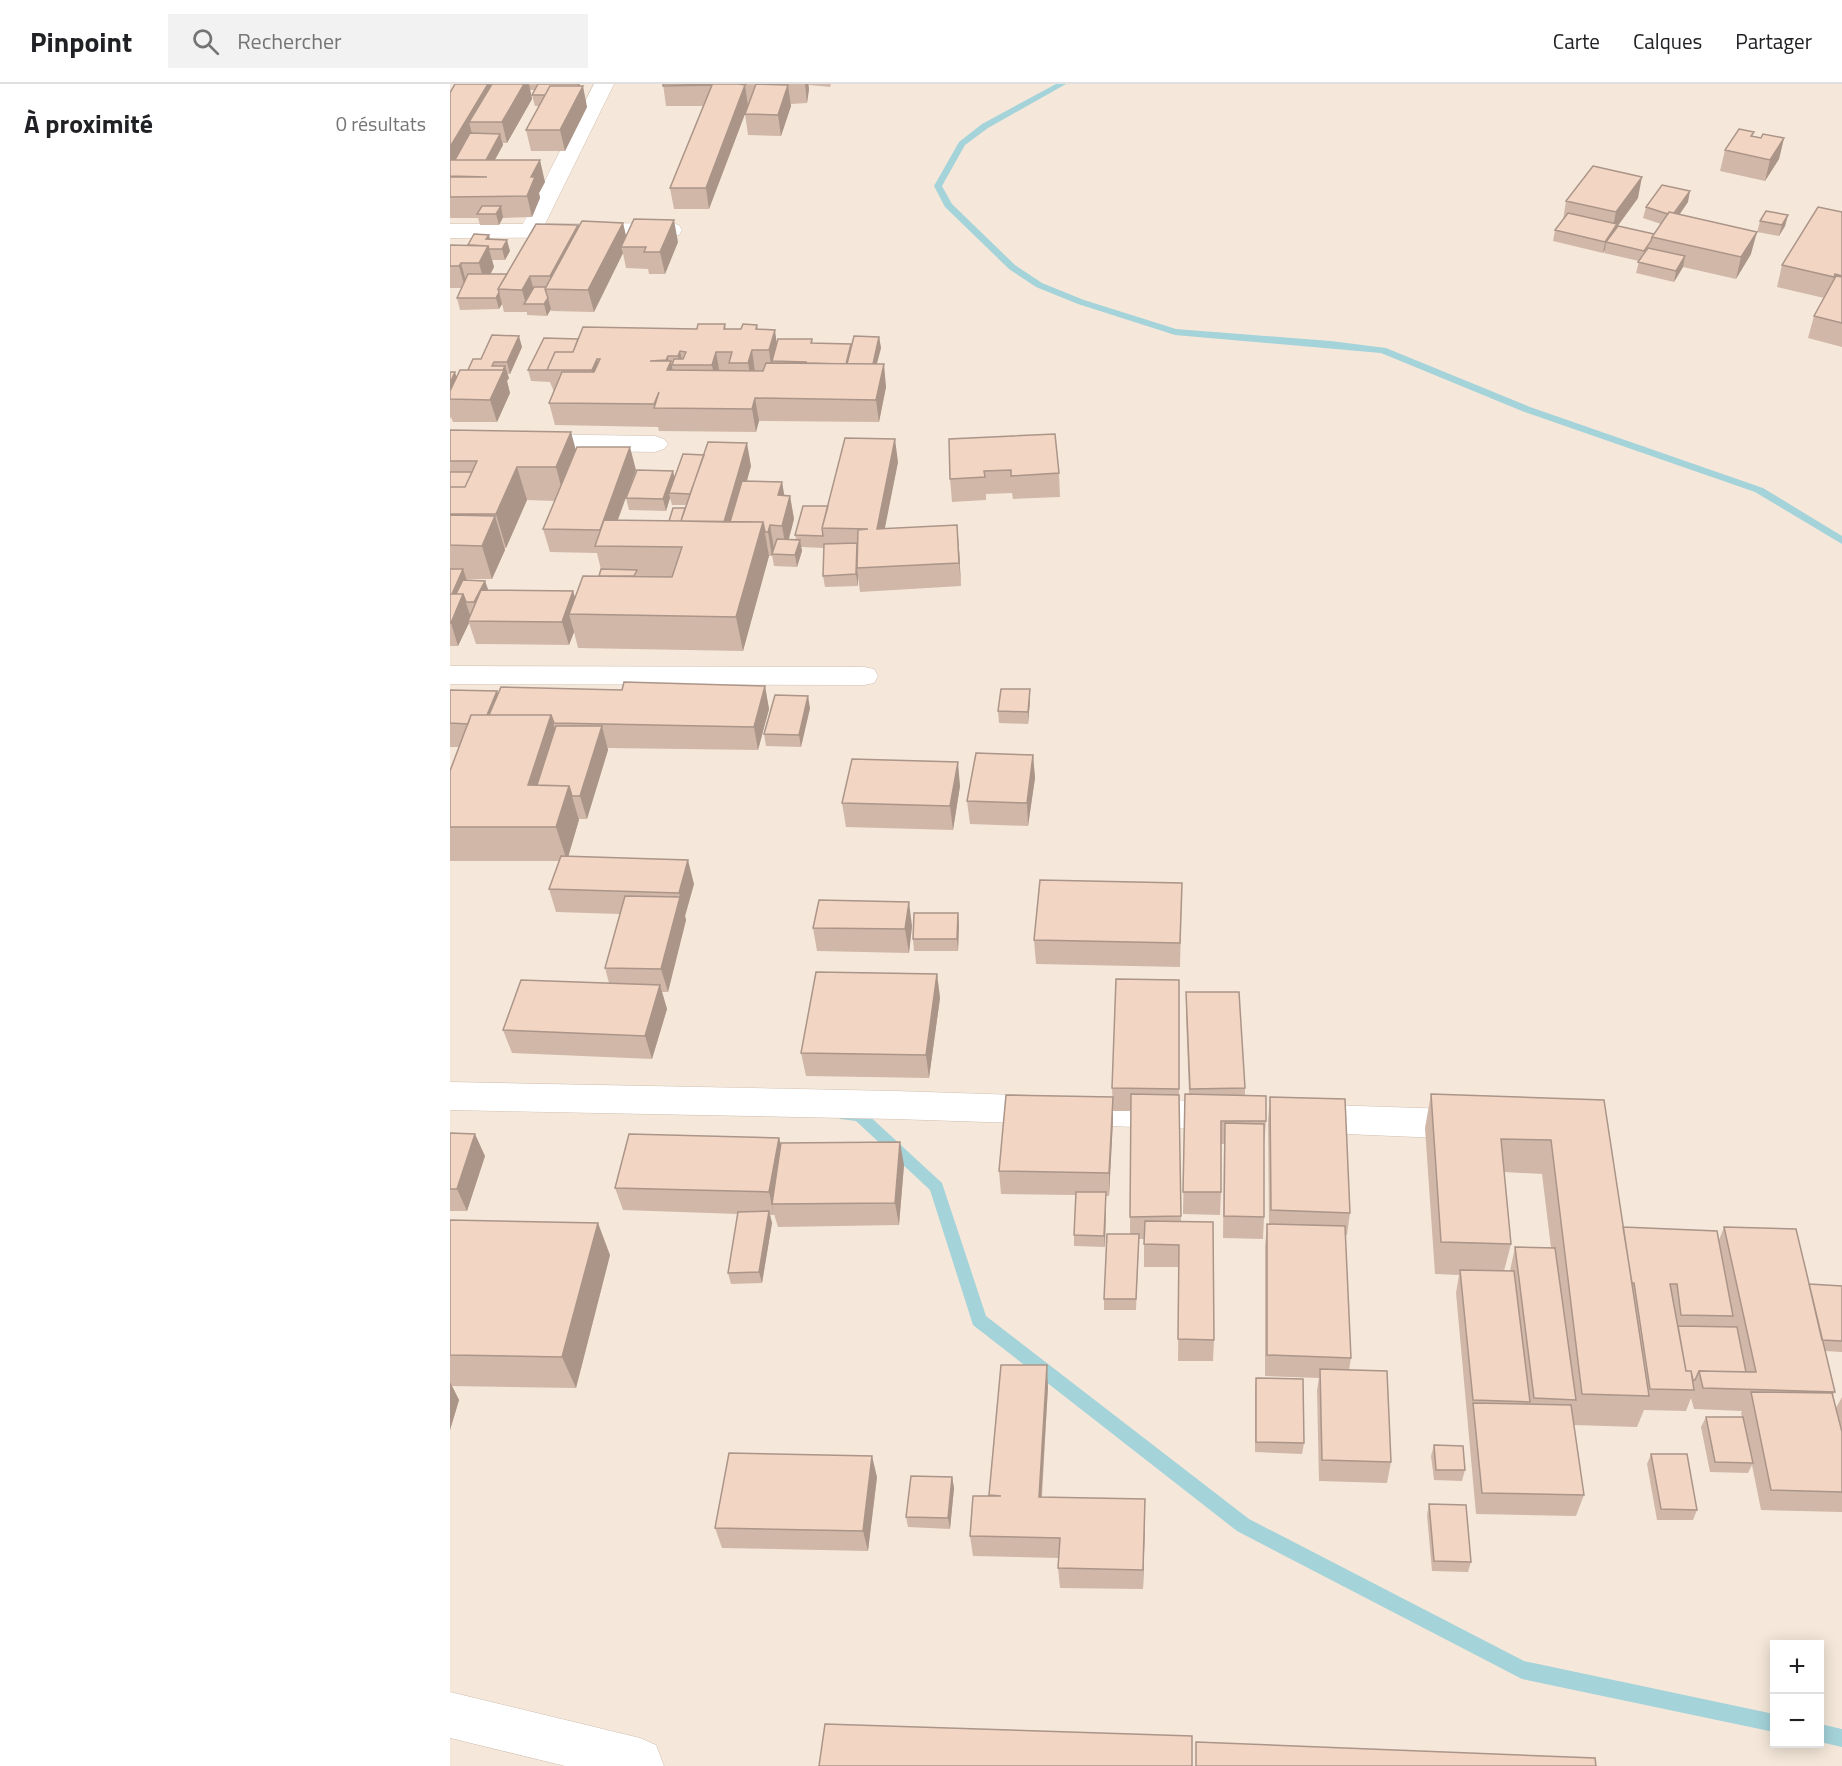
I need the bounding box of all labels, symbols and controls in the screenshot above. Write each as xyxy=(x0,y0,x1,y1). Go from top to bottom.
search box xyxy=(168,14,588,68)
text: Pinpoint xyxy=(30,20,132,63)
text: Rechercher xyxy=(237,24,342,58)
icon: search xyxy=(189,25,222,58)
text: Carte xyxy=(1553,25,1600,57)
text: Calques xyxy=(1633,25,1702,57)
text: Partager xyxy=(1735,25,1812,57)
text: À proximité xyxy=(24,104,153,143)
text: 0 résultats xyxy=(336,108,426,139)
map controls xyxy=(1770,1640,1824,1748)
button: + xyxy=(1770,1640,1824,1694)
button: − xyxy=(1770,1694,1824,1748)

